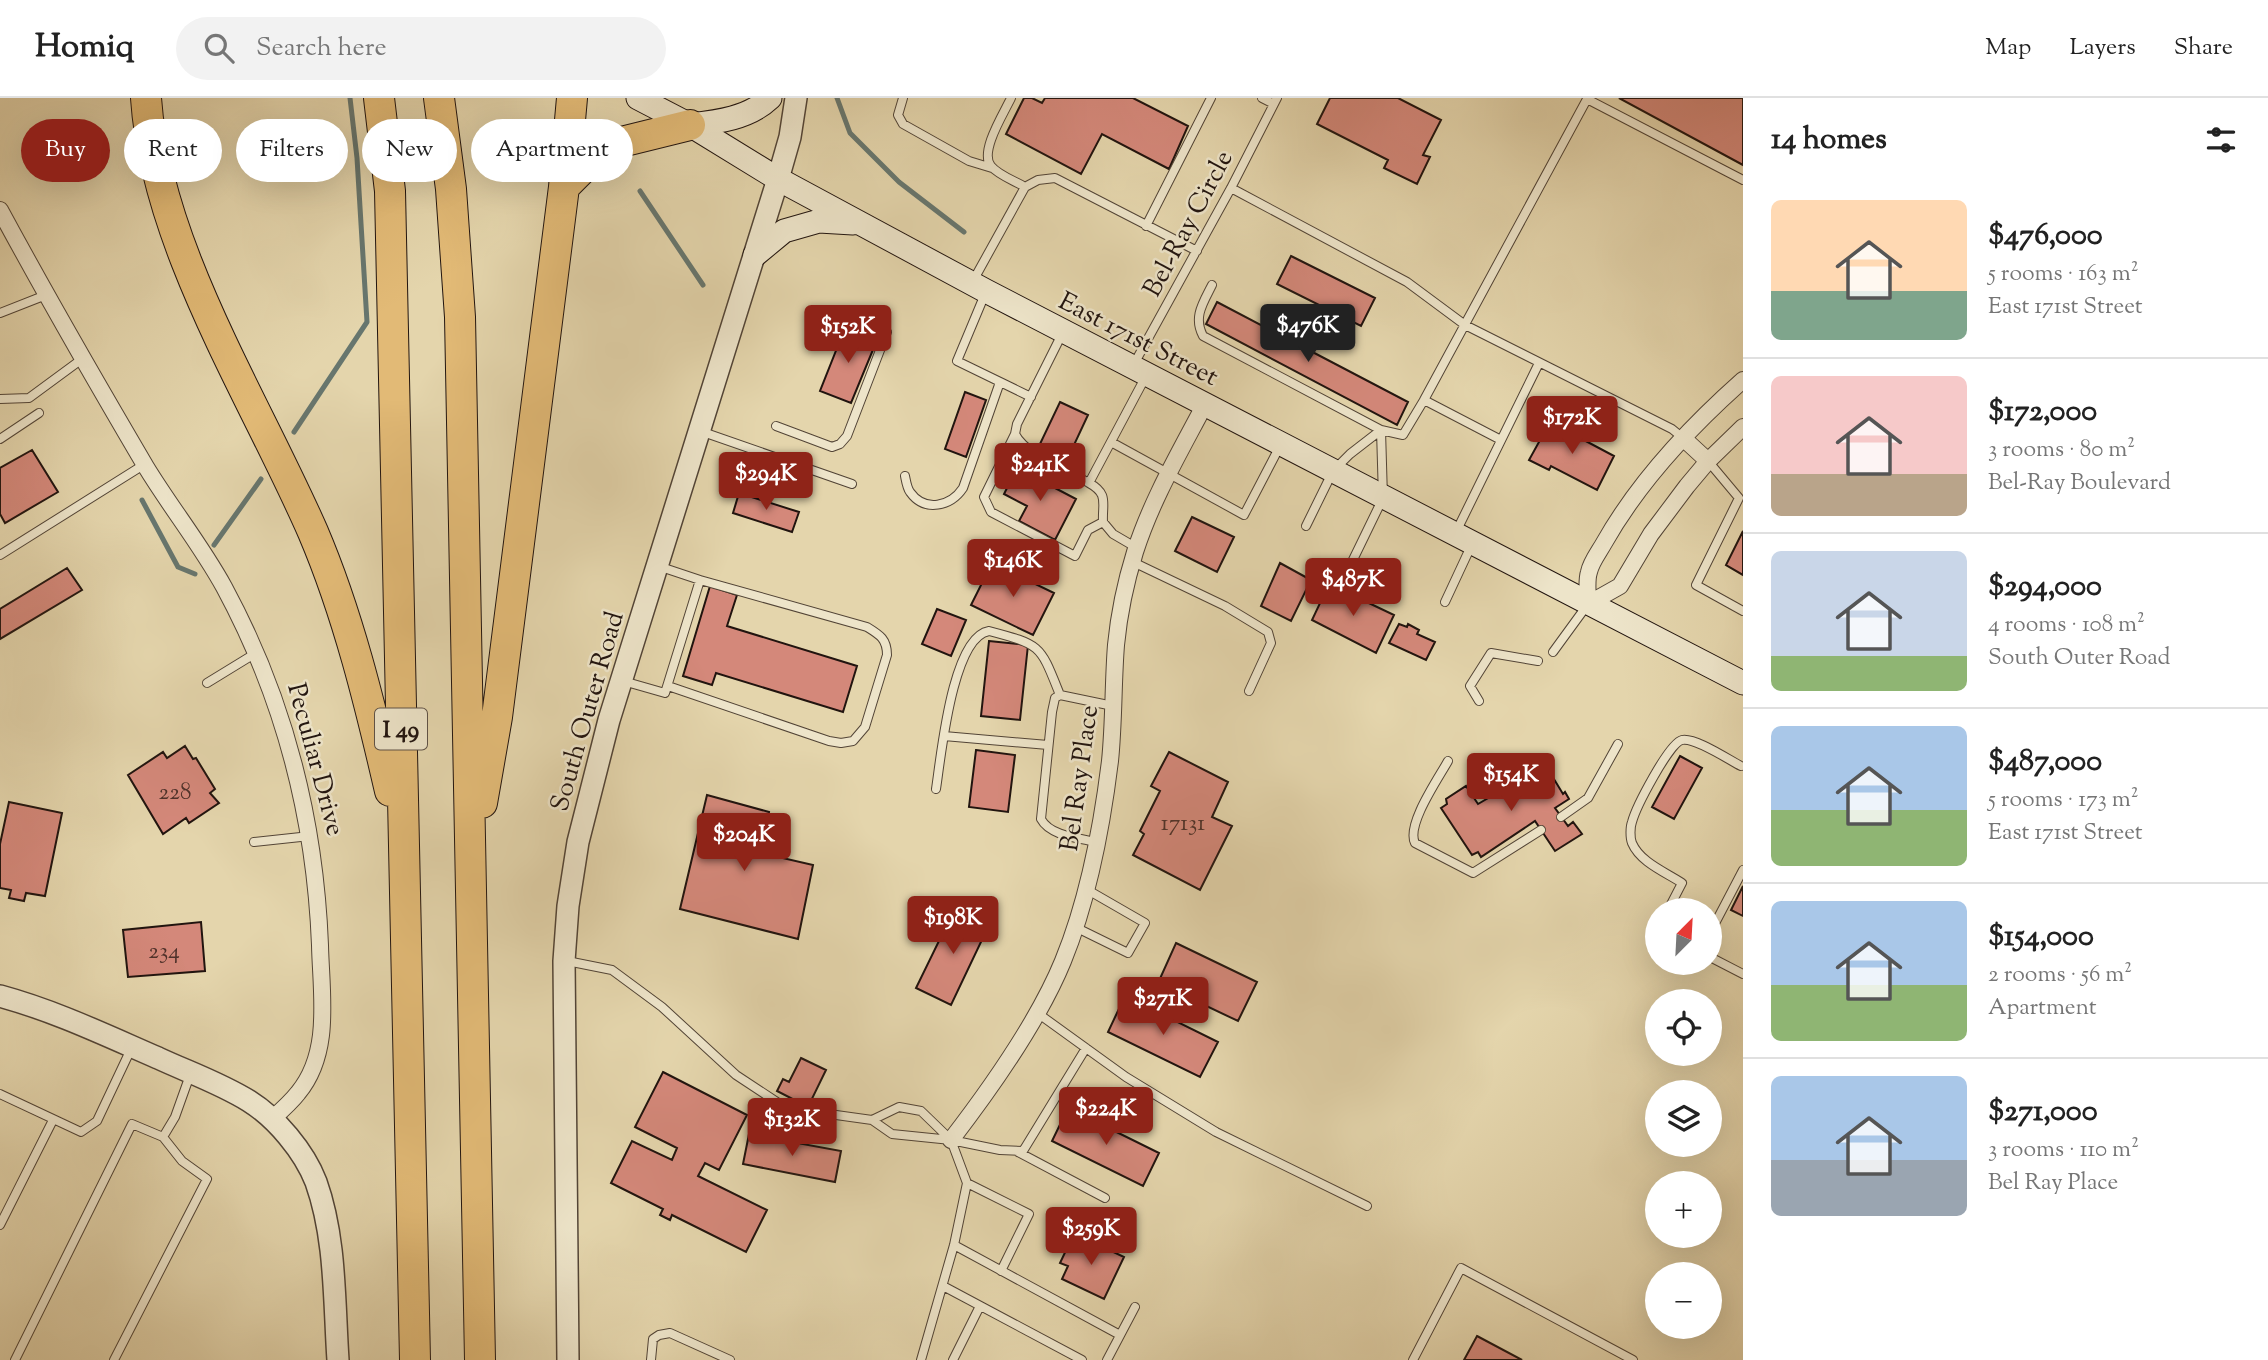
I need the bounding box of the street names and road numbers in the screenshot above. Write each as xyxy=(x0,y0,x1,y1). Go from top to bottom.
street label: Bel-Ray Circle xyxy=(1135,144,1243,304)
street label: East 171st Street xyxy=(1052,284,1224,396)
street label: South Outer Road xyxy=(542,607,635,816)
street label: Peculiar Drive xyxy=(276,679,353,840)
street label: Bel Ray Place xyxy=(1052,703,1109,854)
road number: I 49 xyxy=(375,708,427,750)

